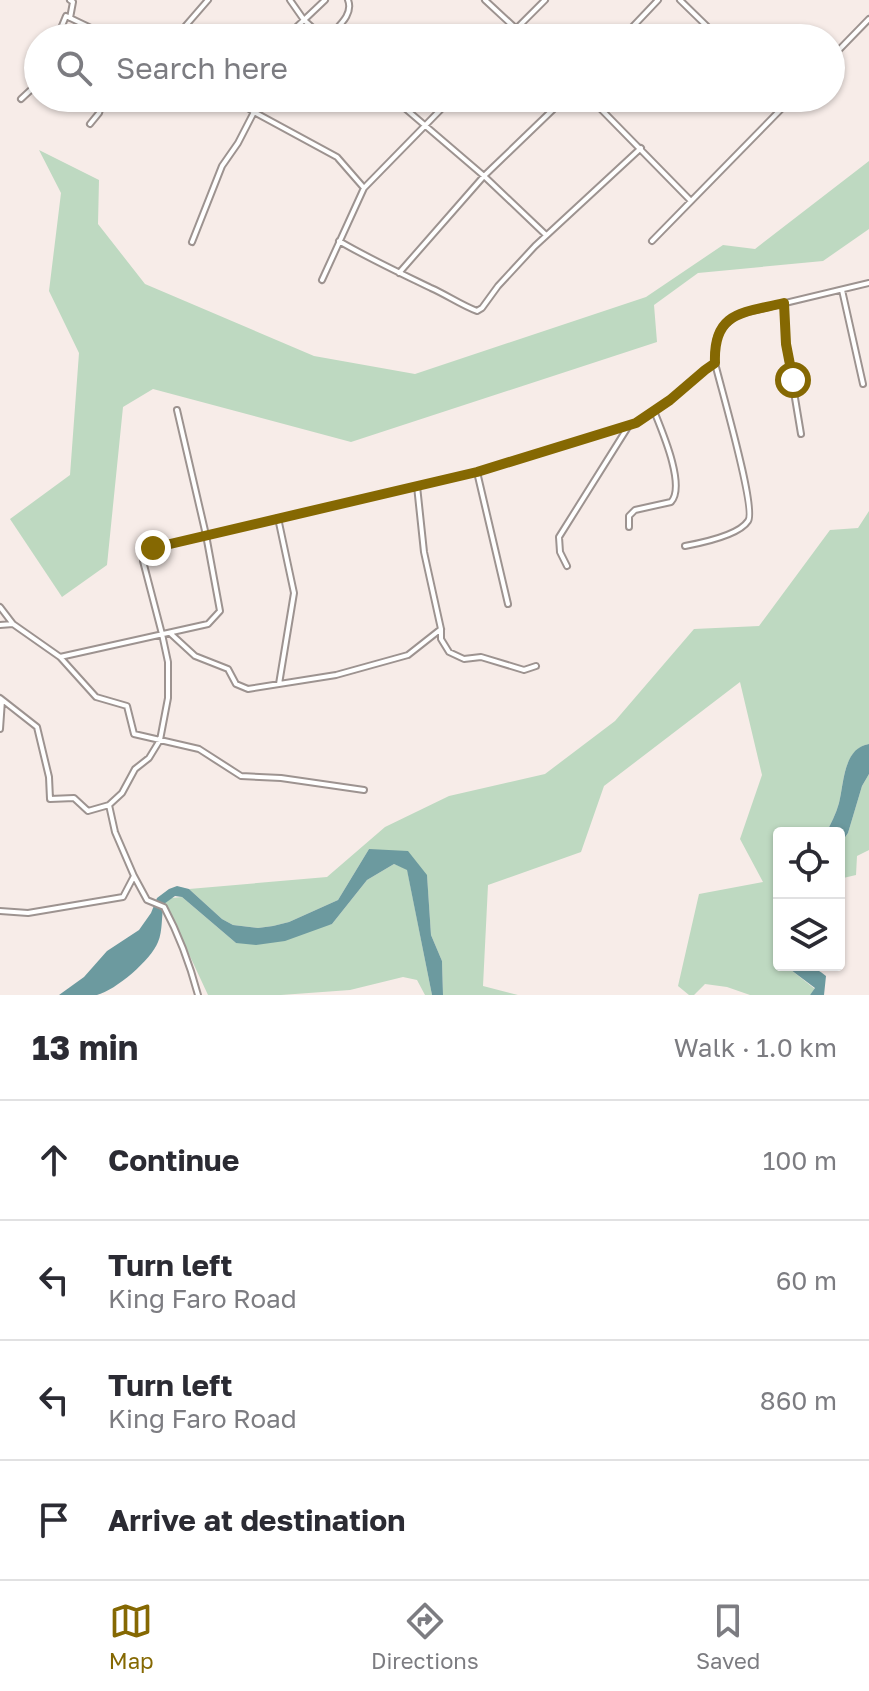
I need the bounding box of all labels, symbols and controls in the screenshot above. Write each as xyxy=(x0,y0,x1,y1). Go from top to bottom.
search box xyxy=(24,24,845,112)
icon: search xyxy=(52,46,96,90)
text: Search here xyxy=(116,50,288,86)
route start xyxy=(775,362,811,398)
route end xyxy=(135,530,171,566)
map controls xyxy=(773,827,845,971)
button: locate xyxy=(773,827,845,899)
button: layers xyxy=(773,899,845,971)
text: 13 min xyxy=(32,1027,138,1067)
text: Walk · 1.0 km xyxy=(674,1032,837,1063)
icon: ahead xyxy=(32,1138,76,1182)
text: Continue xyxy=(108,1142,239,1178)
text: 100 m xyxy=(763,1145,837,1176)
text: Turn left xyxy=(108,1247,233,1283)
icon: left xyxy=(32,1258,76,1302)
text: 60 m xyxy=(776,1265,837,1296)
text: King Faro Road xyxy=(108,1283,297,1314)
text: Turn left xyxy=(108,1367,233,1403)
icon: left xyxy=(32,1378,76,1422)
text: 860 m xyxy=(760,1385,837,1416)
text: King Faro Road xyxy=(108,1403,297,1434)
icon: arrive xyxy=(32,1498,76,1542)
text: Arrive at destination xyxy=(108,1502,405,1538)
tab: Map xyxy=(109,1599,154,1674)
tab: Directions xyxy=(371,1599,479,1674)
tab: Saved xyxy=(696,1599,760,1674)

